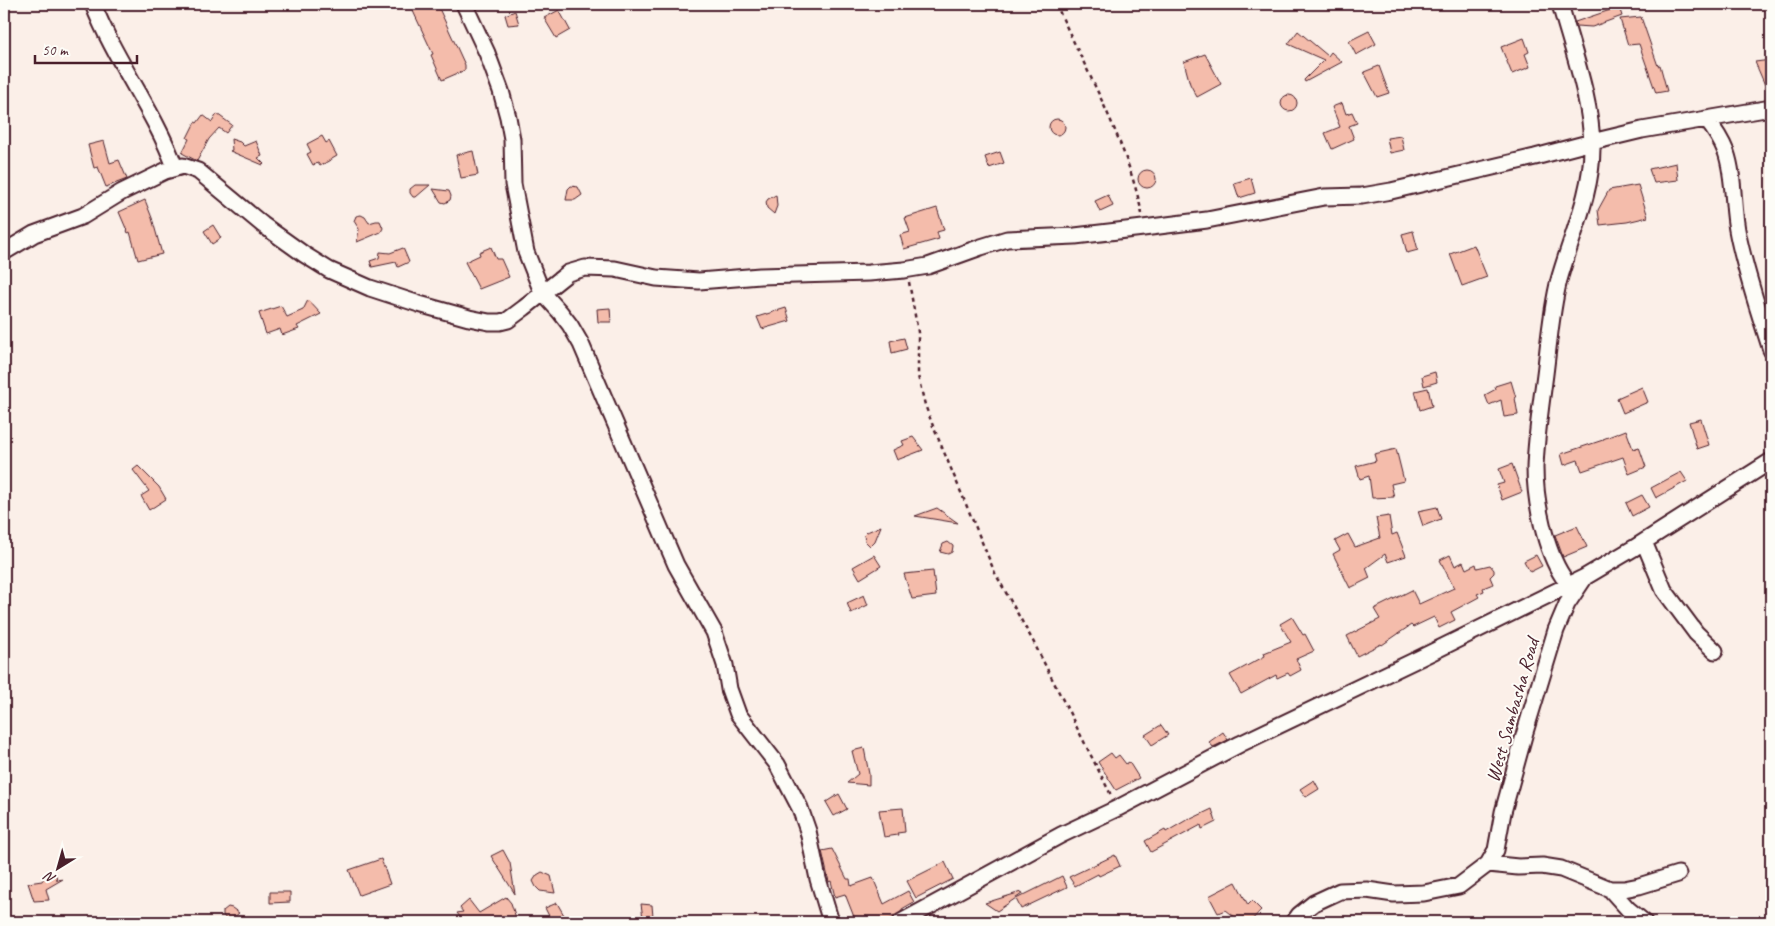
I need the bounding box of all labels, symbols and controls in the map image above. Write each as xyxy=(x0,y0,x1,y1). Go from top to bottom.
scale bar xyxy=(35,32,138,64)
text: 50 m xyxy=(42,41,69,60)
street label: West Sambasha Road xyxy=(1480,632,1546,785)
north arrow xyxy=(32,844,82,894)
text: N xyxy=(40,867,59,887)

